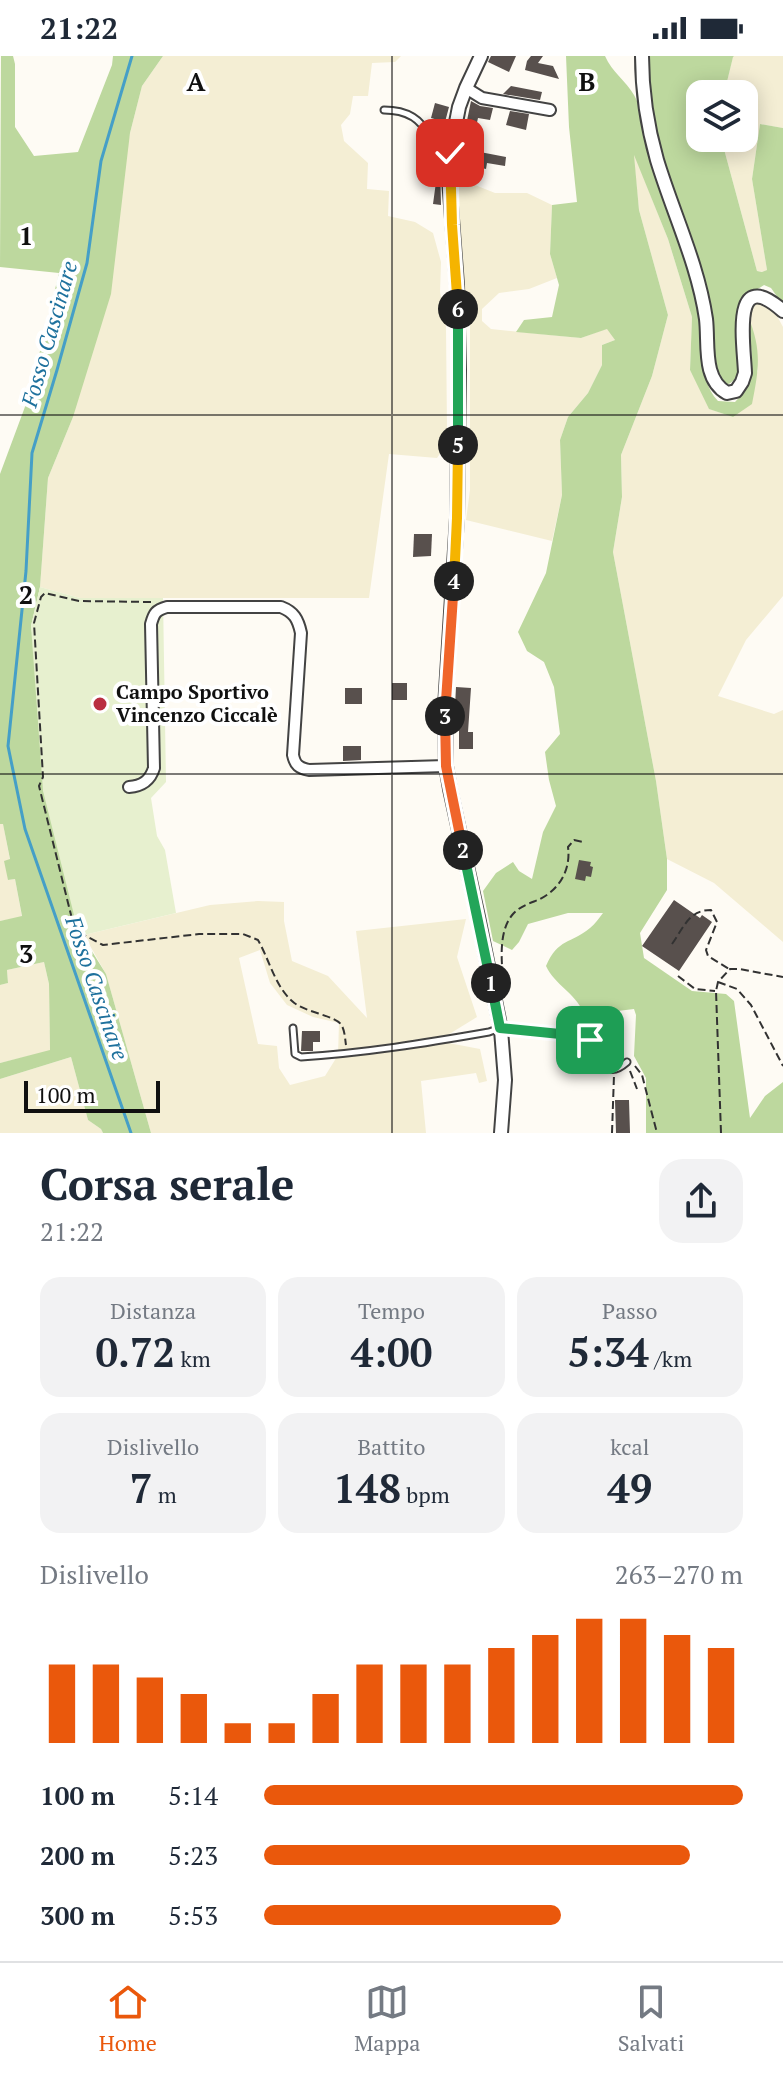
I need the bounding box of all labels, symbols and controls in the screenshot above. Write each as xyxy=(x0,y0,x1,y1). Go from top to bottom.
text: 21:22 xyxy=(40,8,118,48)
text: A xyxy=(187,64,206,98)
text: B xyxy=(579,64,595,98)
map controls xyxy=(686,80,758,152)
button: layers xyxy=(686,80,758,152)
pin xyxy=(416,119,484,187)
icon: check xyxy=(428,131,472,175)
text: 1 xyxy=(19,218,33,252)
water label: Fosso Cascinare xyxy=(14,258,83,411)
pin: 6 xyxy=(438,289,478,329)
text: 6 xyxy=(452,294,464,323)
pin: 5 xyxy=(438,425,478,465)
text: 5 xyxy=(452,430,464,459)
pin: 4 xyxy=(434,561,474,601)
text: 4 xyxy=(448,566,460,595)
text: 2 xyxy=(19,577,33,611)
place label: Campo Sportivo Vincenzo Ciccalè xyxy=(116,678,278,728)
marker: Campo Sportivo Vincenzo Ciccalè xyxy=(91,695,109,713)
pin: 3 xyxy=(425,696,465,736)
text: 3 xyxy=(439,701,451,730)
pin: 2 xyxy=(443,830,483,870)
text: 2 xyxy=(457,835,469,864)
water label: Fosso Cascinare xyxy=(59,911,136,1064)
text: 3 xyxy=(19,936,33,970)
pin: 1 xyxy=(471,963,511,1003)
text: 1 xyxy=(485,968,497,997)
pin xyxy=(556,1006,624,1074)
icon: arrive xyxy=(568,1018,612,1062)
scale bar xyxy=(24,1077,160,1113)
text: 100 m xyxy=(36,1080,96,1109)
text: Corsa serale xyxy=(40,1154,294,1213)
button: share xyxy=(659,1159,743,1243)
text: 21:22 xyxy=(40,1214,104,1248)
text: Distanza xyxy=(110,1296,196,1325)
text: Tempo xyxy=(358,1296,425,1325)
text: Passo xyxy=(602,1296,658,1325)
text: 0.72 xyxy=(96,1325,175,1378)
text: 4:00 xyxy=(351,1325,432,1378)
text: 5:34 xyxy=(567,1325,649,1378)
text: km xyxy=(175,1344,211,1373)
text: /km xyxy=(649,1344,692,1373)
text: Dislivello xyxy=(107,1432,199,1461)
text: Battito xyxy=(358,1432,425,1461)
text: kcal xyxy=(610,1432,649,1461)
text: 7 xyxy=(130,1461,152,1514)
text: 148 xyxy=(333,1461,401,1514)
text: 49 xyxy=(607,1461,652,1514)
text: m xyxy=(152,1480,177,1509)
text: bpm xyxy=(401,1480,450,1509)
text: Dislivello xyxy=(40,1557,149,1591)
text: 263–270 m xyxy=(615,1557,743,1591)
text: 100 m xyxy=(40,1778,115,1812)
text: 5:14 xyxy=(168,1778,218,1812)
text: 200 m xyxy=(40,1838,115,1872)
text: 5:23 xyxy=(168,1838,218,1872)
text: 300 m xyxy=(40,1898,115,1932)
text: 5:53 xyxy=(168,1898,218,1932)
tab: Home xyxy=(99,1980,157,2057)
tab: Mappa xyxy=(354,1980,420,2057)
tab: Salvati xyxy=(618,1980,684,2057)

